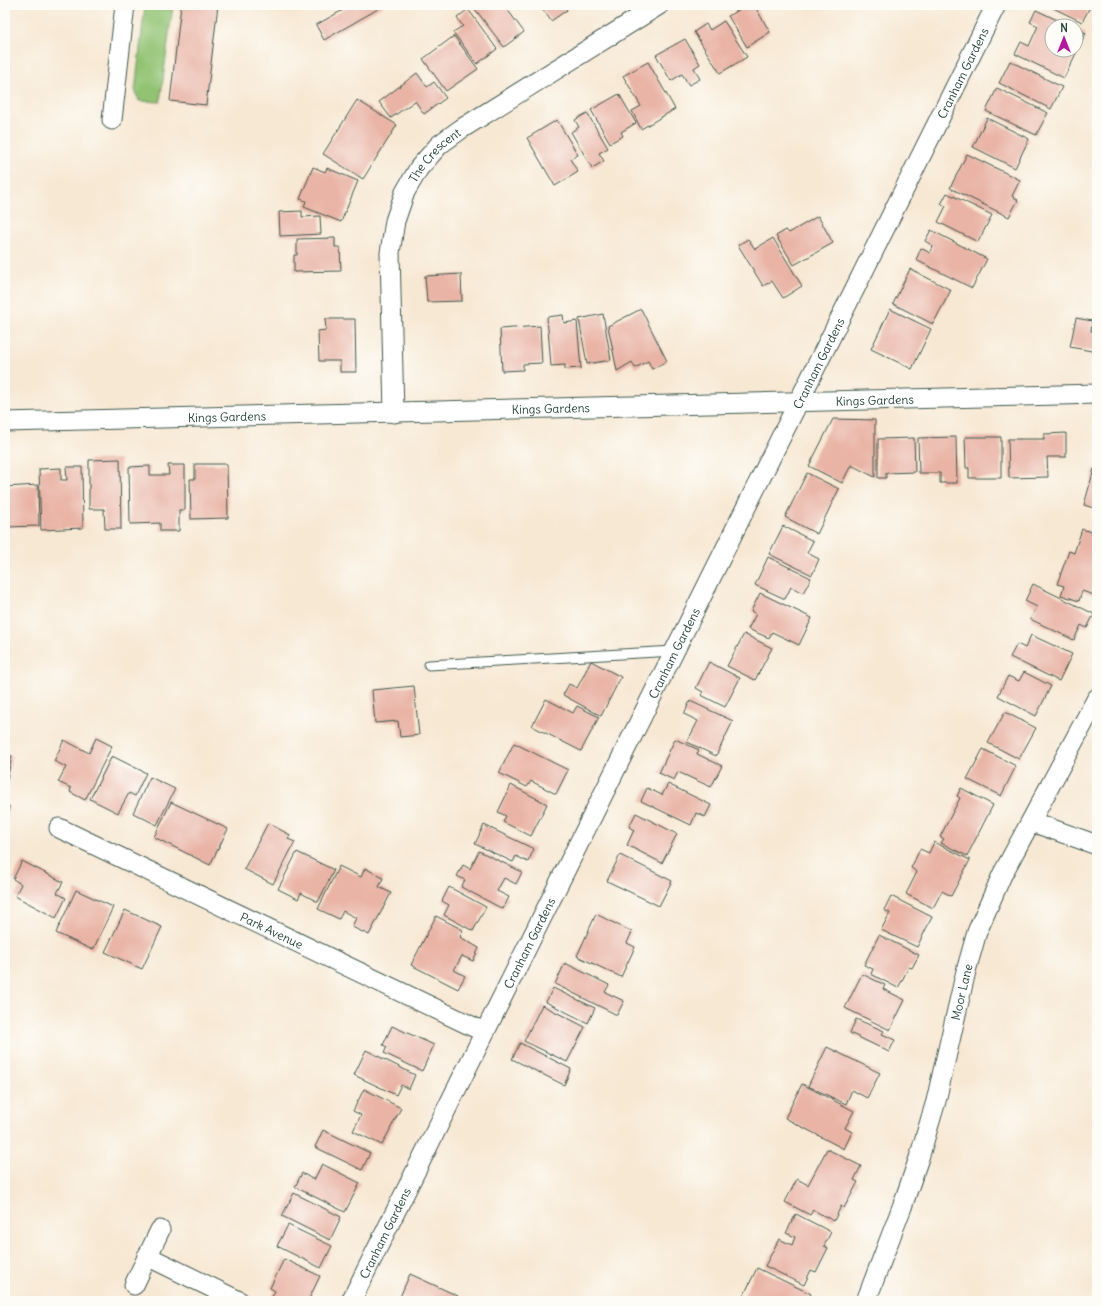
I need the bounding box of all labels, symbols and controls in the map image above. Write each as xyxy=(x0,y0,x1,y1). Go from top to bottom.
north arrow xyxy=(1044,18,1084,58)
text: N xyxy=(1060,21,1068,35)
street label: Cranham Gardens xyxy=(934,25,991,121)
street label: The Crescent xyxy=(405,124,463,185)
street label: Cranham Gardens xyxy=(789,315,847,411)
street label: Kings Gardens xyxy=(835,391,914,408)
street label: Kings Gardens xyxy=(511,400,590,417)
street label: Kings Gardens xyxy=(188,408,266,425)
street label: Cranham Gardens xyxy=(645,605,703,701)
street label: Cranham Gardens xyxy=(500,895,558,991)
street label: Park Avenue xyxy=(238,909,306,952)
street label: Moor Lane xyxy=(947,962,975,1022)
street label: Cranham Gardens xyxy=(356,1185,414,1281)

